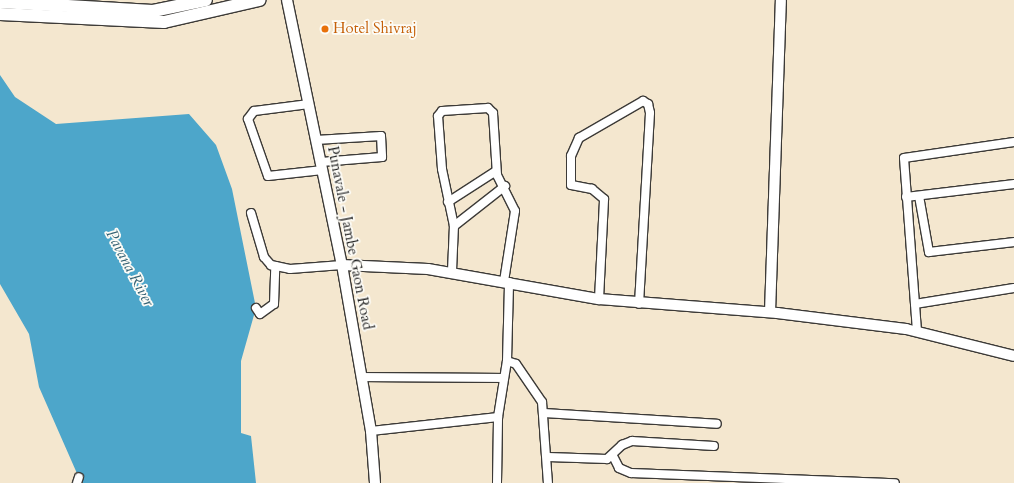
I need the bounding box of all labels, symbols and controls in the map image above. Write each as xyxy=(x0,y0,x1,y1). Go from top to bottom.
place label: Hotel Shivraj xyxy=(333,20,417,38)
marker: Hotel Shivraj xyxy=(320,24,330,34)
street label: Punavale - Jambe Gaon Road xyxy=(323,145,377,331)
water label: Pavana River xyxy=(102,226,158,310)

